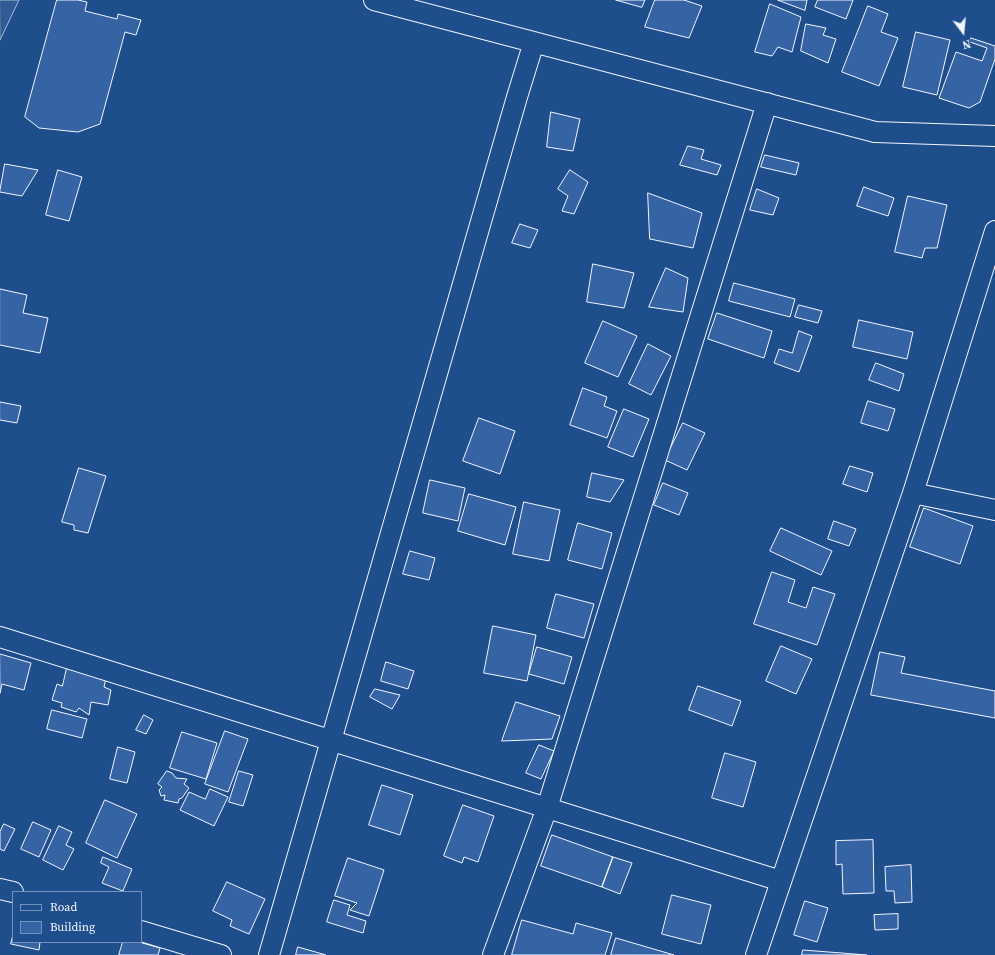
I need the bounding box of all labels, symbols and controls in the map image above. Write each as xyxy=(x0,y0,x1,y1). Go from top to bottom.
north arrow xyxy=(943,12,983,52)
text: N xyxy=(961,36,972,52)
legend xyxy=(12,891,142,943)
text: Road xyxy=(50,899,77,915)
text: Building xyxy=(50,919,95,935)

